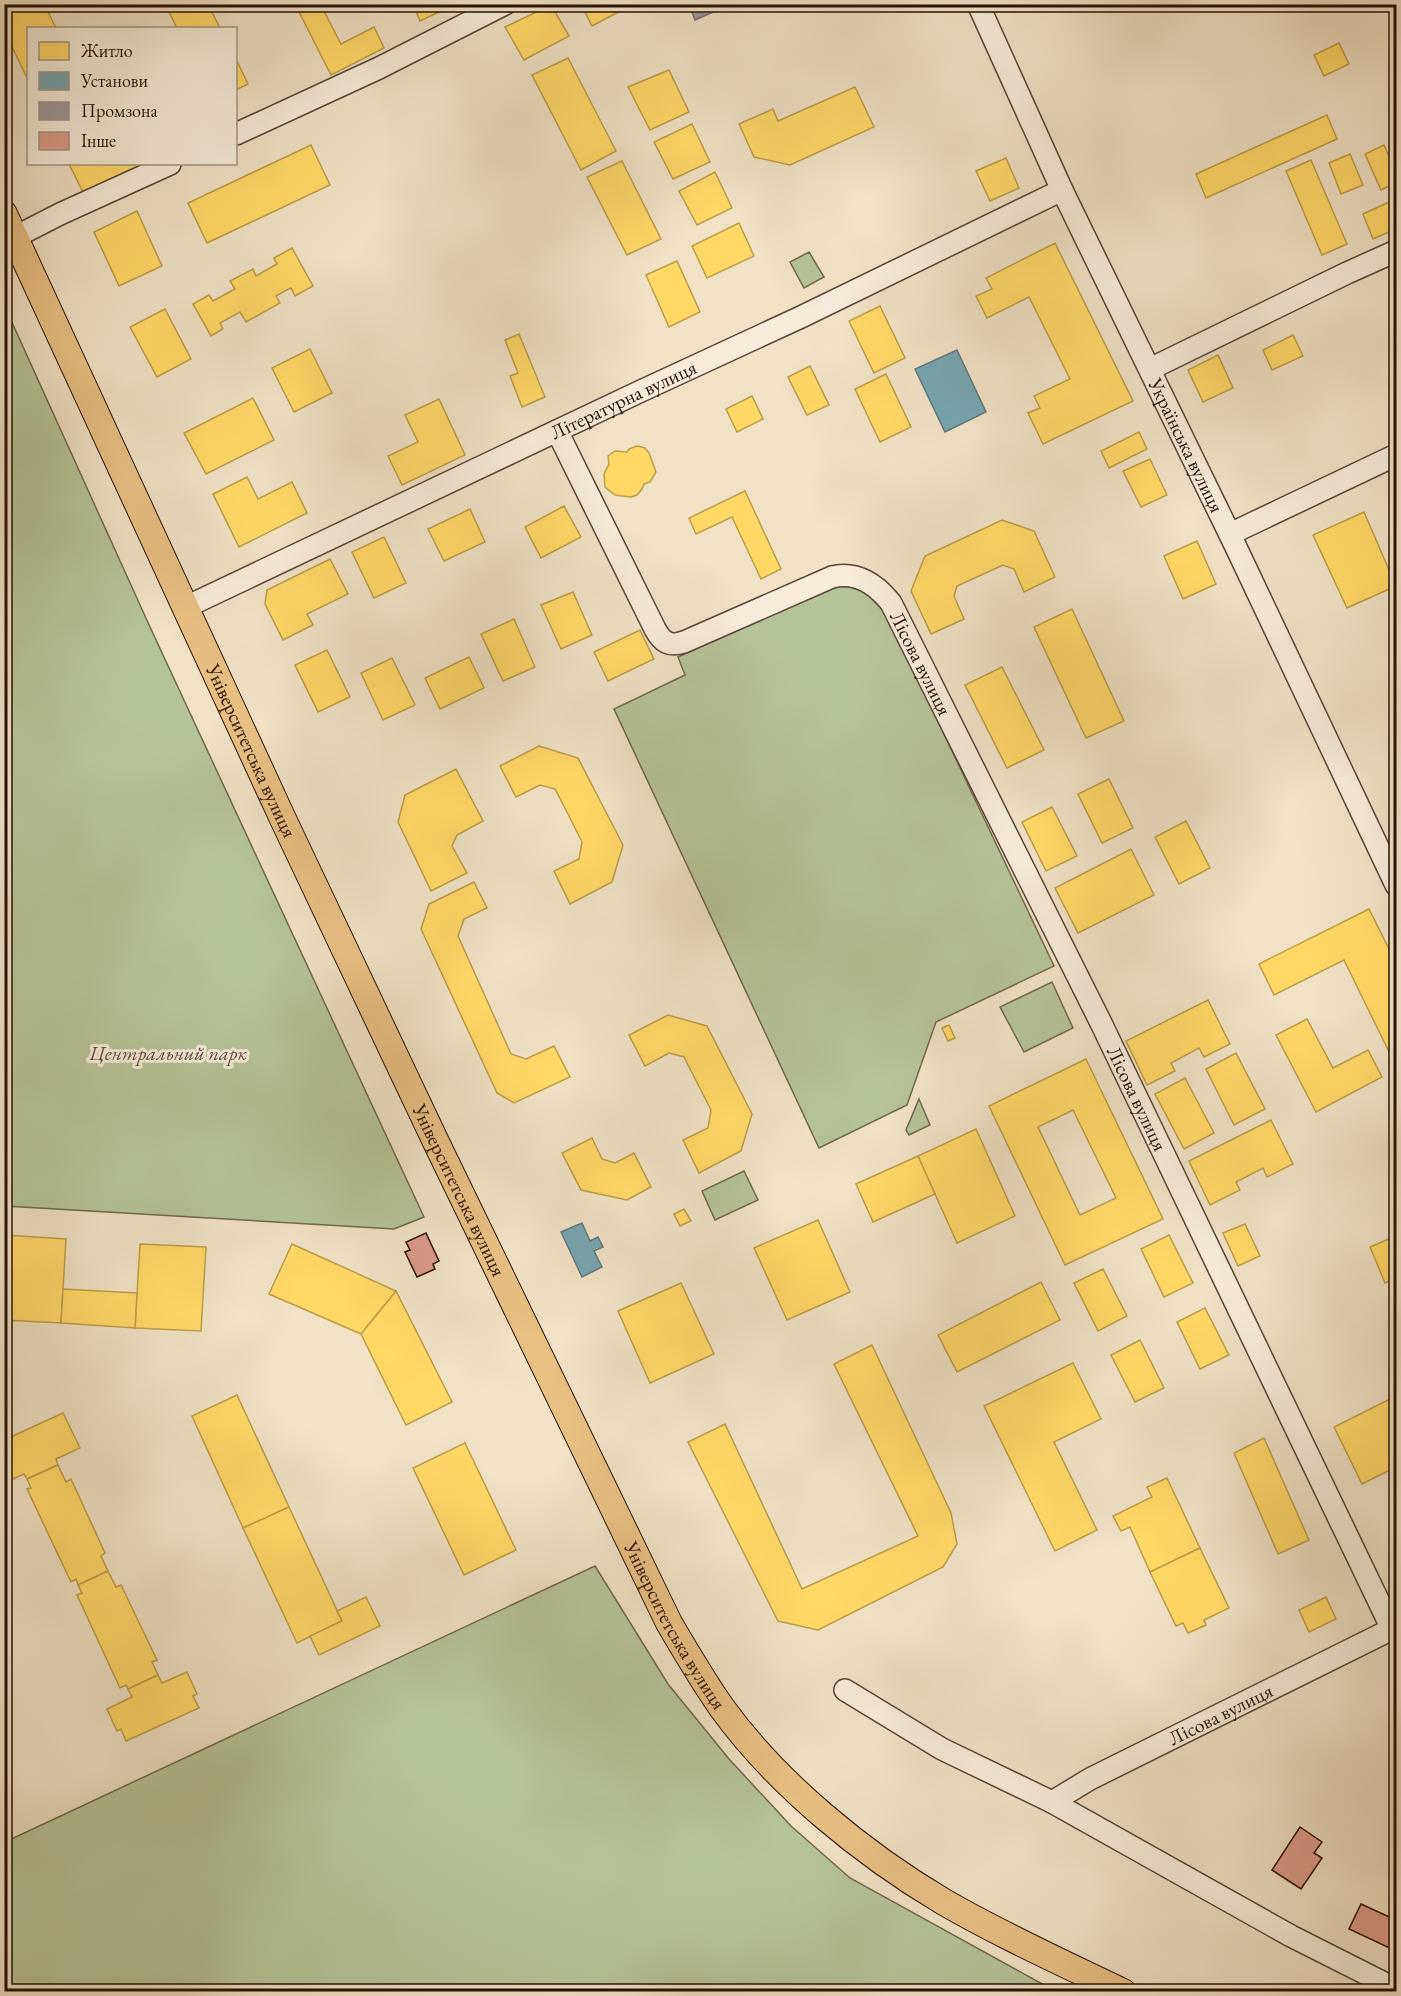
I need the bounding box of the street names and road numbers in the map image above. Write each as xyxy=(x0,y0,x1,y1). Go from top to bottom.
street label: Літературна вулиця xyxy=(546,354,701,445)
street label: Українська вулиця xyxy=(1142,373,1230,517)
street label: Лісова вулиця xyxy=(884,607,958,720)
street label: Університетська вулиця xyxy=(200,659,303,842)
street label: Лісова вулиця xyxy=(1101,1042,1173,1155)
street label: Університетська вулиця xyxy=(406,1099,512,1280)
street label: Університетська вулиця xyxy=(618,1536,732,1715)
street label: Лісова вулиця xyxy=(1164,1677,1277,1751)

